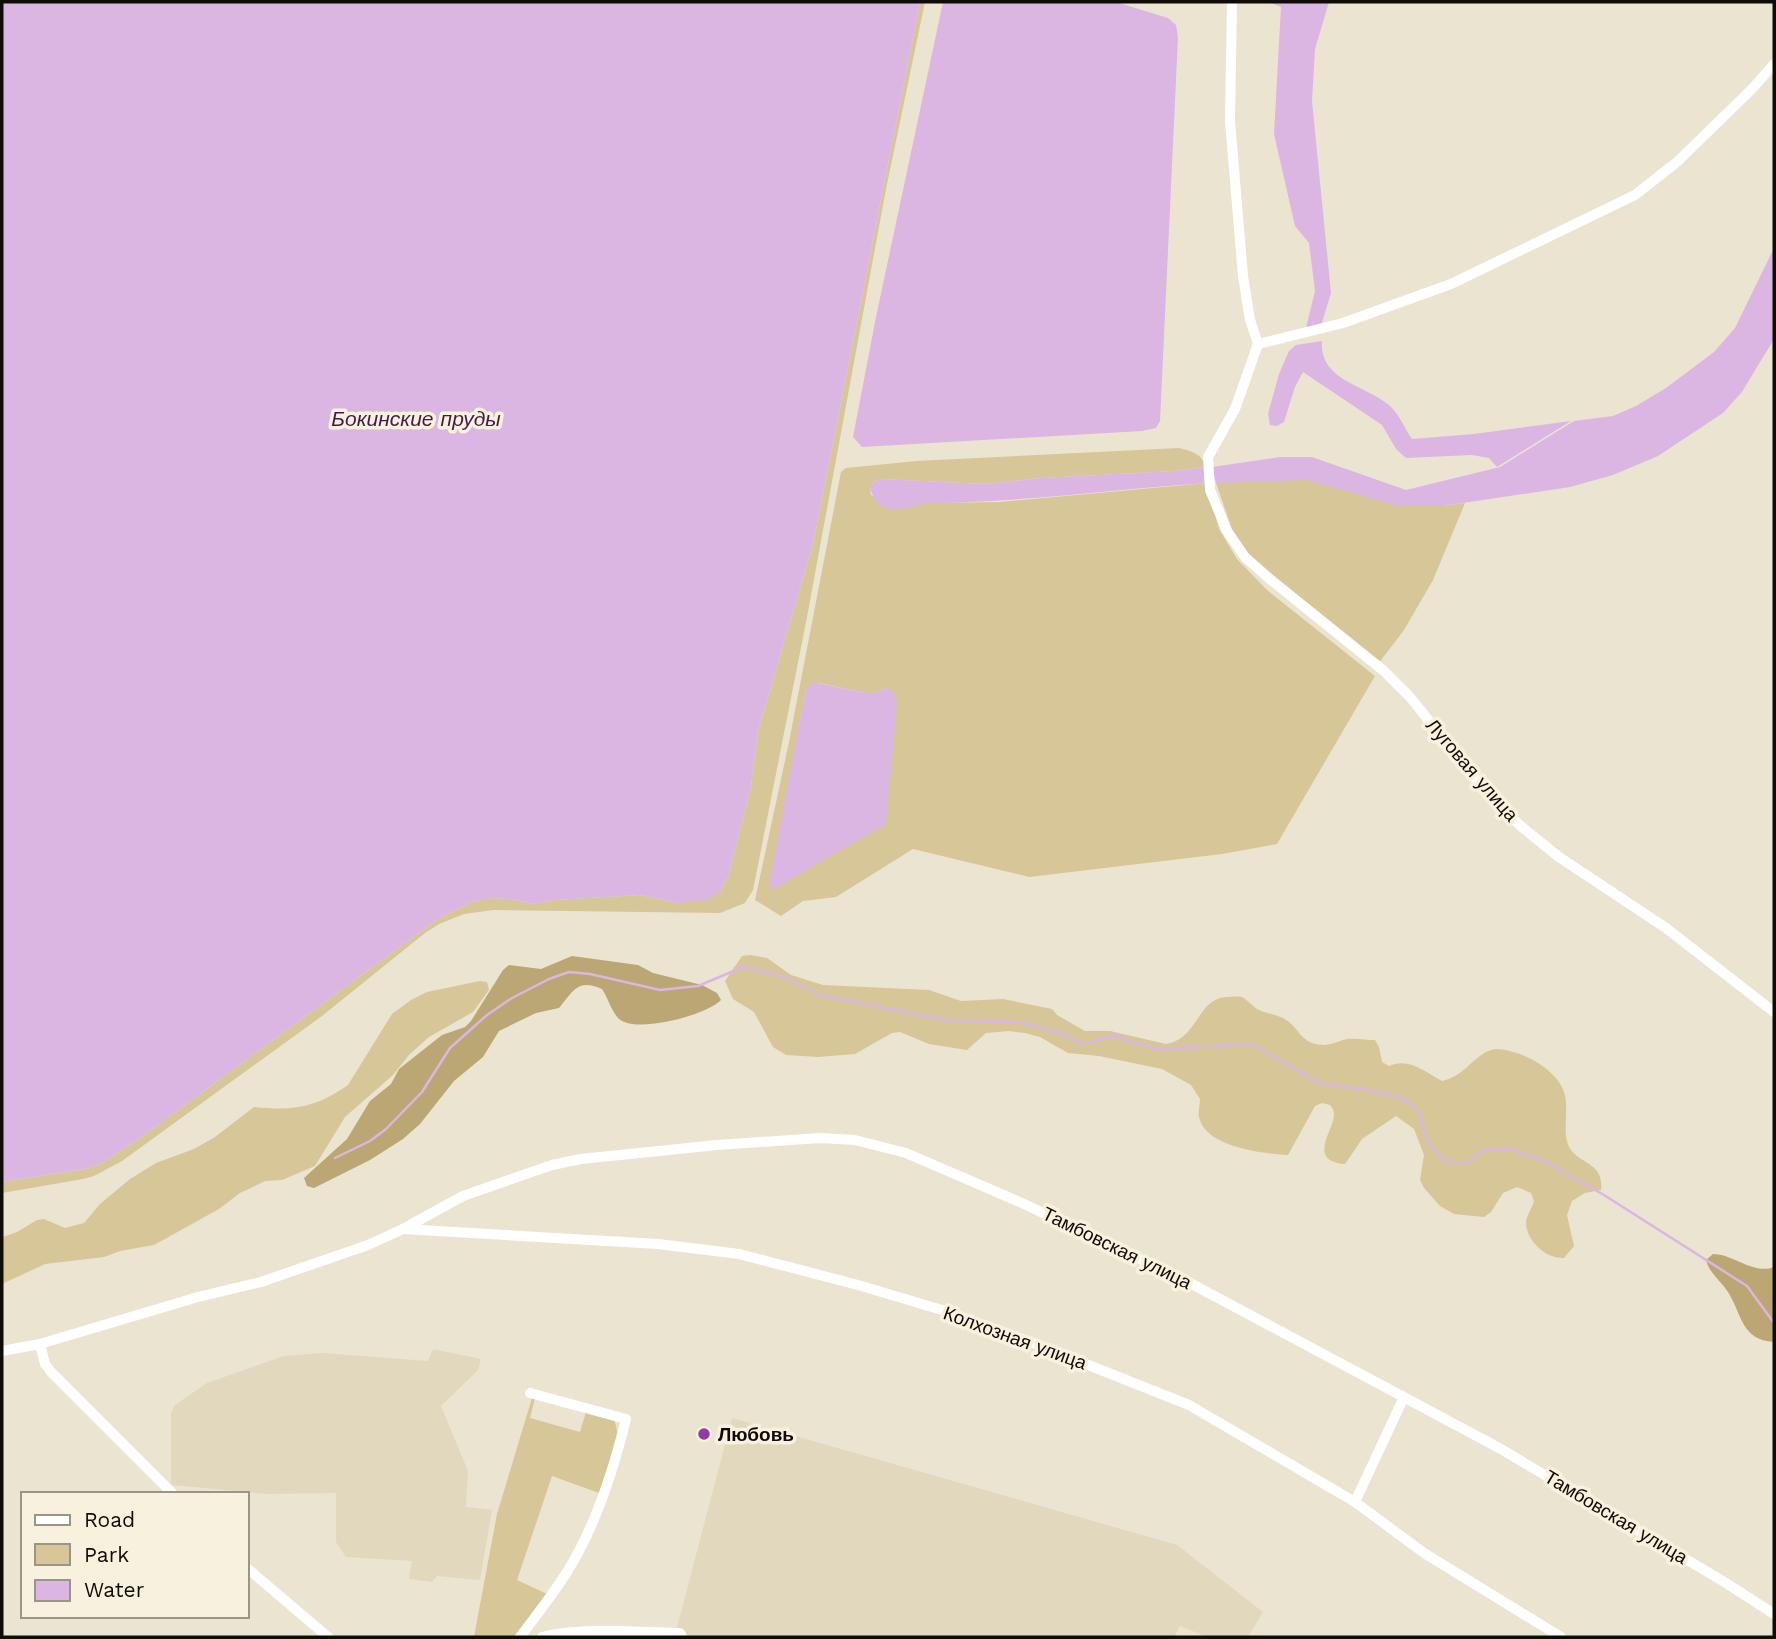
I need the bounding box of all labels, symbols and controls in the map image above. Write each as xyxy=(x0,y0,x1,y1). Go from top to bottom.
water label: Бокинские пруды xyxy=(331,406,501,431)
street label: Луговая улица xyxy=(1421,714,1523,826)
street label: Тамбовская улица xyxy=(1039,1202,1196,1294)
street label: Колхозная улица xyxy=(940,1301,1090,1375)
place label: Любовь xyxy=(718,1423,794,1446)
marker: Любовь xyxy=(696,1426,712,1442)
street label: Тамбовская улица xyxy=(1540,1465,1692,1569)
legend xyxy=(21,1492,248,1618)
text: Road xyxy=(84,1507,135,1532)
text: Park xyxy=(84,1542,129,1567)
text: Water xyxy=(84,1577,145,1602)

